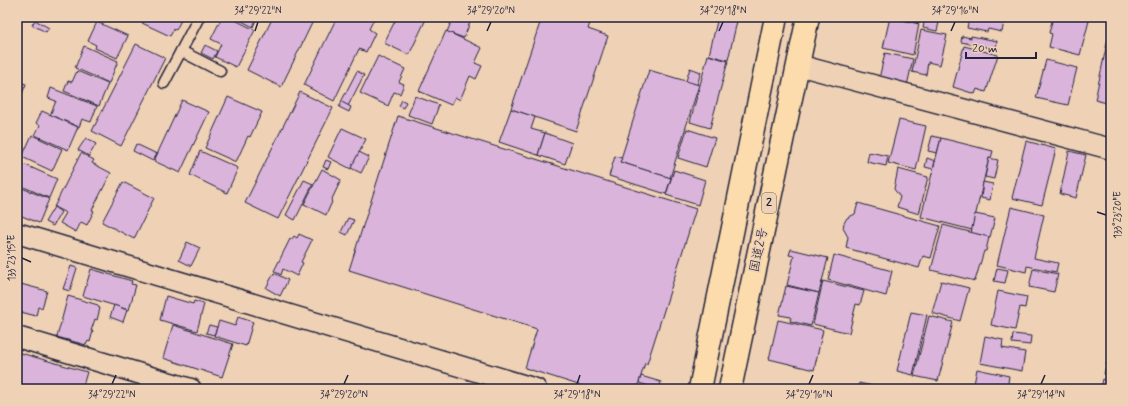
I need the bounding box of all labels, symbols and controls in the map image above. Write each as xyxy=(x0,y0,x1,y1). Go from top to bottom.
text: 34°29'22"N xyxy=(234,4,282,18)
text: 34°29'20"N xyxy=(467,4,515,18)
text: 34°29'18"N xyxy=(699,4,747,18)
text: 34°29'16"N xyxy=(931,4,979,18)
scale bar xyxy=(966,34,1036,60)
text: 20 m xyxy=(972,41,998,57)
text: 133°23'20"E xyxy=(1111,191,1125,239)
road number: 2 xyxy=(762,193,776,213)
street label: 国道2号 xyxy=(746,226,772,274)
text: 133°23'15"E xyxy=(5,235,19,281)
text: 34°29'22"N xyxy=(88,388,136,402)
text: 34°29'20"N xyxy=(320,388,368,402)
text: 34°29'18"N xyxy=(553,388,601,402)
text: 34°29'16"N xyxy=(785,388,833,402)
text: 34°29'14"N xyxy=(1017,388,1065,402)

